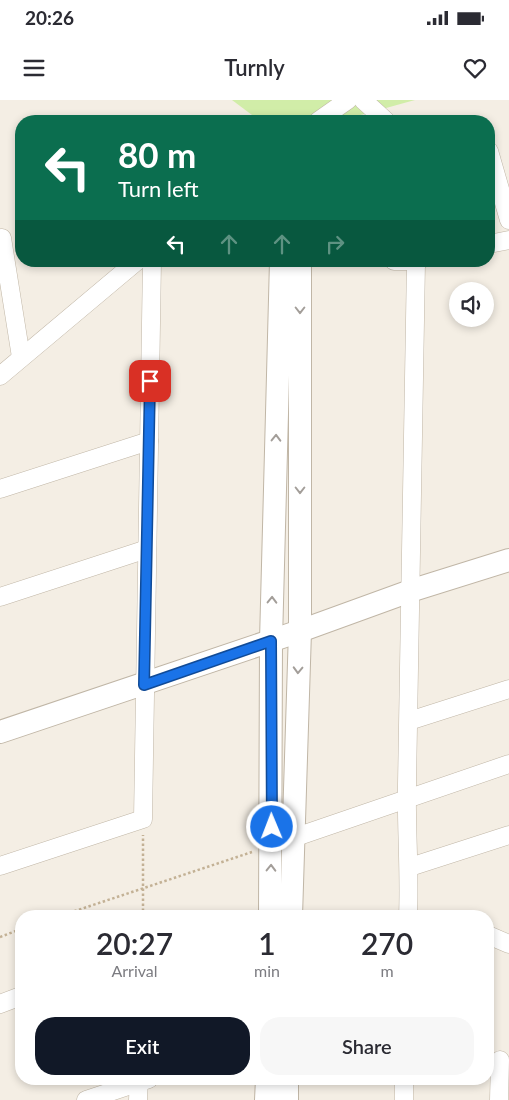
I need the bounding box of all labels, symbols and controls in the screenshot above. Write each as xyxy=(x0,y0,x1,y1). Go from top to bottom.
text: 20:26 xyxy=(25,6,74,29)
icon: menu xyxy=(20,54,48,82)
text: Turnly xyxy=(224,54,285,81)
icon: heart xyxy=(461,54,489,82)
text: 80 m xyxy=(118,133,196,175)
icon: left xyxy=(35,135,100,200)
text: Turn left xyxy=(118,175,199,202)
icon: left xyxy=(162,230,190,258)
icon: ahead xyxy=(215,230,243,258)
icon: ahead xyxy=(268,230,296,258)
icon: right xyxy=(321,230,349,258)
map controls xyxy=(449,282,494,327)
button: sound xyxy=(449,282,494,327)
one-way arrow xyxy=(295,306,305,314)
pin xyxy=(129,360,171,402)
icon: arrive xyxy=(136,367,164,395)
one-way arrow xyxy=(271,433,281,441)
one-way arrow xyxy=(295,486,305,494)
one-way arrow xyxy=(267,596,277,604)
one-way arrow xyxy=(293,666,303,674)
position arrow xyxy=(245,800,297,852)
one-way arrow xyxy=(266,863,277,871)
text: 20:27 xyxy=(96,925,173,961)
text: 1 xyxy=(258,925,276,961)
text: 270 xyxy=(361,925,413,961)
text: Arrival xyxy=(111,961,158,980)
text: min xyxy=(254,961,280,980)
text: m xyxy=(380,961,394,980)
button: Exit xyxy=(35,1017,250,1075)
button: Share xyxy=(260,1017,474,1075)

